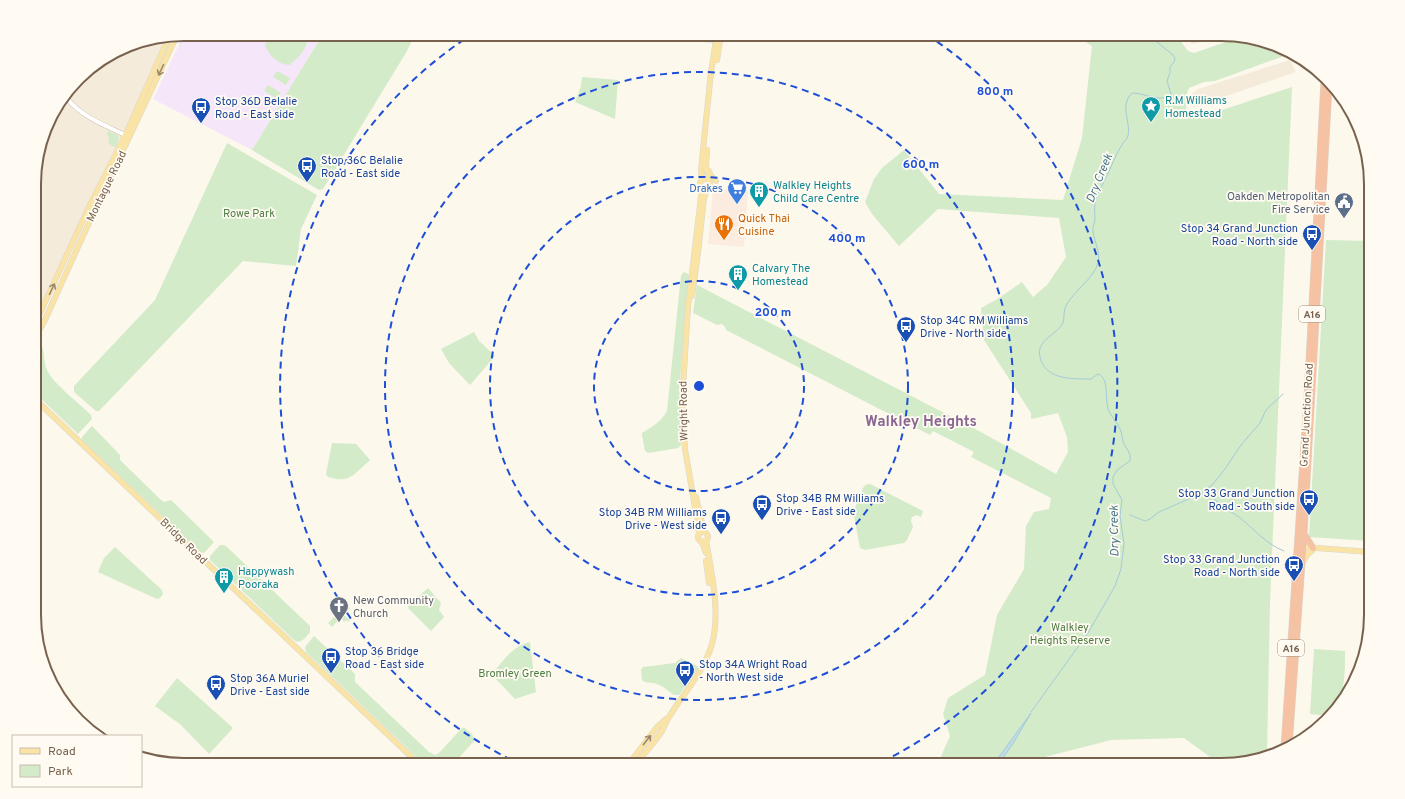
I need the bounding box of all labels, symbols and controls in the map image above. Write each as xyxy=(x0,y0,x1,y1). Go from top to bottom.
one-way arrow xyxy=(157,63,164,75)
text: 800 m xyxy=(977,84,1013,100)
place label: R.M Williams Homestead xyxy=(1165,94,1227,121)
place label: Stop 36D Belalie Road - East side xyxy=(215,95,297,122)
place icon: R.M Williams Homestead xyxy=(1140,95,1162,123)
bus stop icon: Stop 36D Belalie Road - East side xyxy=(190,96,212,124)
street label: Montague Road xyxy=(84,149,130,224)
water label: Dry Creek xyxy=(1083,151,1117,205)
place label: Stop 36C Belalie Road - East side xyxy=(321,154,403,181)
bus stop icon: Stop 36C Belalie Road - East side xyxy=(296,155,318,183)
text: 600 m xyxy=(903,157,939,173)
supermarket icon: Drakes xyxy=(726,177,748,205)
place label: Walkley Heights Child Care Centre xyxy=(773,179,859,206)
building icon: Walkley Heights Child Care Centre xyxy=(748,180,770,208)
place label: Drakes xyxy=(689,182,723,196)
place label: Oakden Metropolitan Fire Service xyxy=(1227,190,1330,217)
public building icon: Oakden Metropolitan Fire Service xyxy=(1333,191,1355,219)
park label: Rowe Park xyxy=(223,207,275,221)
place label: Quick Thai Cuisine xyxy=(738,212,790,239)
restaurant icon: Quick Thai Cuisine xyxy=(713,213,735,241)
place label: Stop 34 Grand Junction Road - North side xyxy=(1181,222,1298,249)
bus stop icon: Stop 34 Grand Junction Road - North side xyxy=(1301,223,1323,251)
text: 400 m xyxy=(828,231,866,247)
place label: Calvary The Homestead xyxy=(752,262,810,289)
building icon: Calvary The Homestead xyxy=(727,263,749,291)
one-way arrow xyxy=(49,283,56,295)
text: 200 m xyxy=(755,305,791,321)
road number: A16 xyxy=(1299,306,1325,322)
place label: Stop 34C RM Williams Drive - North side xyxy=(920,314,1028,341)
bus stop icon: Stop 34C RM Williams Drive - North side xyxy=(895,315,917,343)
street label: Grand Junction Road xyxy=(1297,363,1317,467)
centre of rings xyxy=(692,379,706,393)
street label: Wright Road xyxy=(676,381,692,441)
district label: Walkley Heights xyxy=(865,413,977,432)
place label: Stop 33 Grand Junction Road - South side xyxy=(1178,487,1295,514)
bus stop icon: Stop 33 Grand Junction Road - South side xyxy=(1298,488,1320,516)
place label: Stop 34B RM Williams Drive - East side xyxy=(776,492,884,519)
bus stop icon: Stop 34B RM Williams Drive - East side xyxy=(751,493,773,521)
water label: Dry Creek xyxy=(1107,504,1123,557)
place label: Stop 34B RM Williams Drive - West side xyxy=(599,506,707,533)
bus stop icon: Stop 34B RM Williams Drive - West side xyxy=(710,507,732,535)
street label: Bridge Road xyxy=(157,516,210,568)
place label: Stop 33 Grand Junction Road - North side xyxy=(1163,553,1280,580)
bus stop icon: Stop 33 Grand Junction Road - North side xyxy=(1283,554,1305,582)
place label: Happywash Pooraka xyxy=(238,565,294,592)
building icon: Happywash Pooraka xyxy=(213,566,235,594)
place label: New Community Church xyxy=(353,594,434,621)
church icon: New Community Church xyxy=(328,595,350,623)
park label: Walkley Heights Reserve xyxy=(1030,621,1110,648)
road number: A16 xyxy=(1278,640,1304,656)
place label: Stop 36 Bridge Road - East side xyxy=(345,645,424,672)
bus stop icon: Stop 36 Bridge Road - East side xyxy=(320,646,342,674)
place label: Stop 34A Wright Road - North West side xyxy=(699,658,807,685)
bus stop icon: Stop 34A Wright Road - North West side xyxy=(674,659,696,687)
park label: Bromley Green xyxy=(478,667,552,681)
place label: Stop 36A Muriel Drive - East side xyxy=(230,672,310,699)
bus stop icon: Stop 36A Muriel Drive - East side xyxy=(205,673,227,701)
one-way arrow xyxy=(643,734,651,745)
legend xyxy=(12,735,142,787)
text: Road xyxy=(48,744,76,760)
text: Park xyxy=(48,764,73,780)

